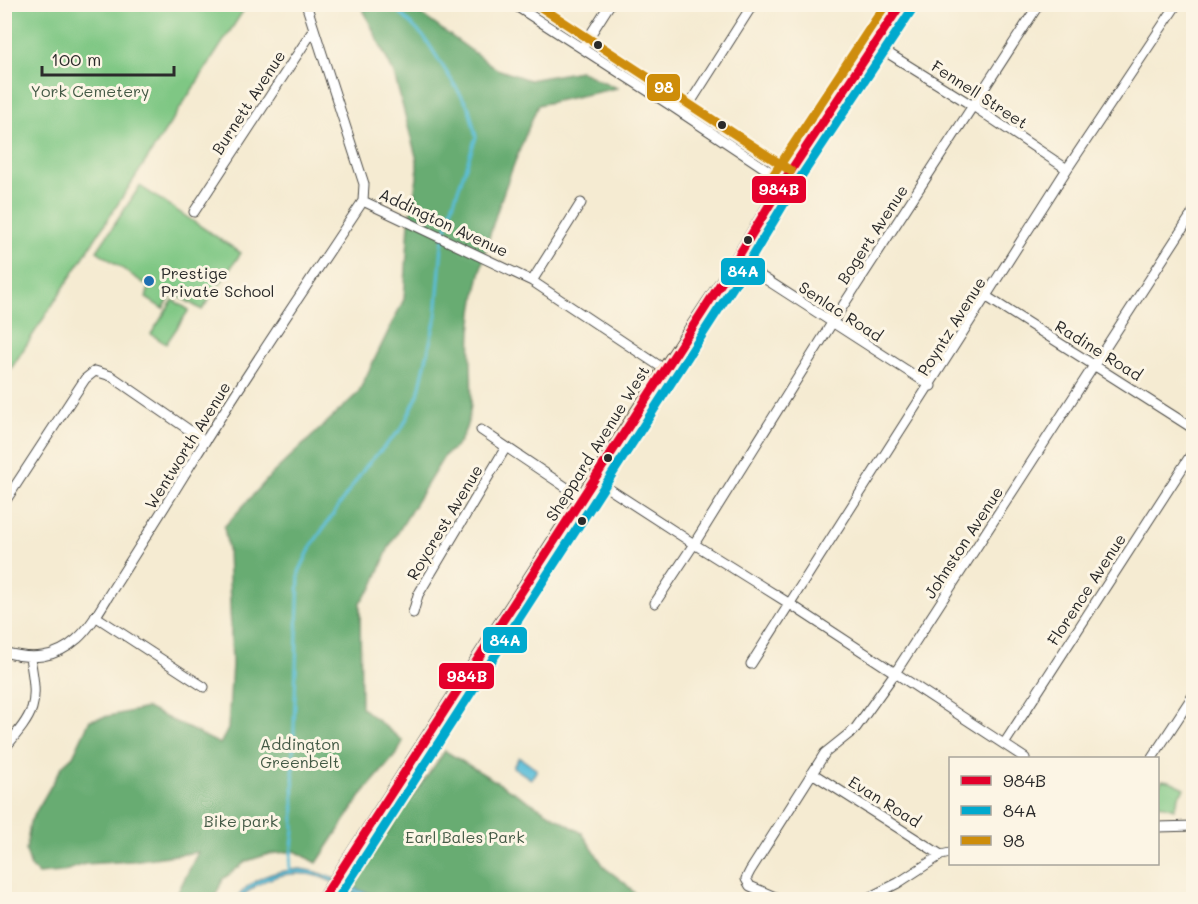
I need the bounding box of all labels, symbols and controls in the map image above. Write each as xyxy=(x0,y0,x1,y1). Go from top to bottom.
scale bar xyxy=(42,39,174,77)
unlabelled marker xyxy=(592,39,604,51)
street label: Burnett Avenue xyxy=(206,46,290,158)
text: 100 m xyxy=(51,47,101,71)
street label: Fennell Street xyxy=(928,55,1032,133)
line badge: 98 xyxy=(646,73,681,102)
text: 98 xyxy=(654,76,674,97)
park label: York Cemetery xyxy=(31,80,149,101)
unlabelled marker xyxy=(716,119,728,131)
line badge: 984B xyxy=(751,175,807,204)
text: 984B xyxy=(759,178,799,199)
street label: Bogert Avenue xyxy=(832,180,912,288)
street label: Addington Avenue xyxy=(376,183,512,261)
unlabelled marker xyxy=(742,234,754,246)
line badge: 84A xyxy=(720,257,766,286)
text: 84A xyxy=(727,260,759,281)
place label: Prestige Private School xyxy=(161,262,275,301)
street label: Poyntz Avenue xyxy=(912,273,990,379)
marker: Prestige Private School xyxy=(142,274,156,288)
street label: Senlac Road xyxy=(795,276,887,346)
street label: Radine Road xyxy=(1051,315,1147,385)
street label: Sheppard Avenue West xyxy=(540,361,654,525)
street label: Wentworth Avenue xyxy=(139,377,235,513)
unlabelled marker xyxy=(602,452,614,464)
street label: Roycrest Avenue xyxy=(401,461,487,583)
street label: Johnston Avenue xyxy=(919,482,1007,602)
unlabelled marker xyxy=(576,515,588,527)
street label: Florence Avenue xyxy=(1042,529,1130,649)
line badge: 84A xyxy=(482,626,528,654)
text: 84A xyxy=(489,629,521,650)
line badge: 984B xyxy=(438,662,495,690)
text: 984B xyxy=(447,665,487,686)
park label: Addington Greenbelt xyxy=(260,733,340,772)
legend xyxy=(949,757,1159,865)
text: 984B xyxy=(1003,768,1046,792)
street label: Evan Road xyxy=(845,771,925,831)
text: 84A xyxy=(1003,798,1037,822)
park label: Bike park xyxy=(204,810,278,831)
park label: Earl Bales Park xyxy=(405,826,525,847)
text: 98 xyxy=(1003,828,1025,852)

